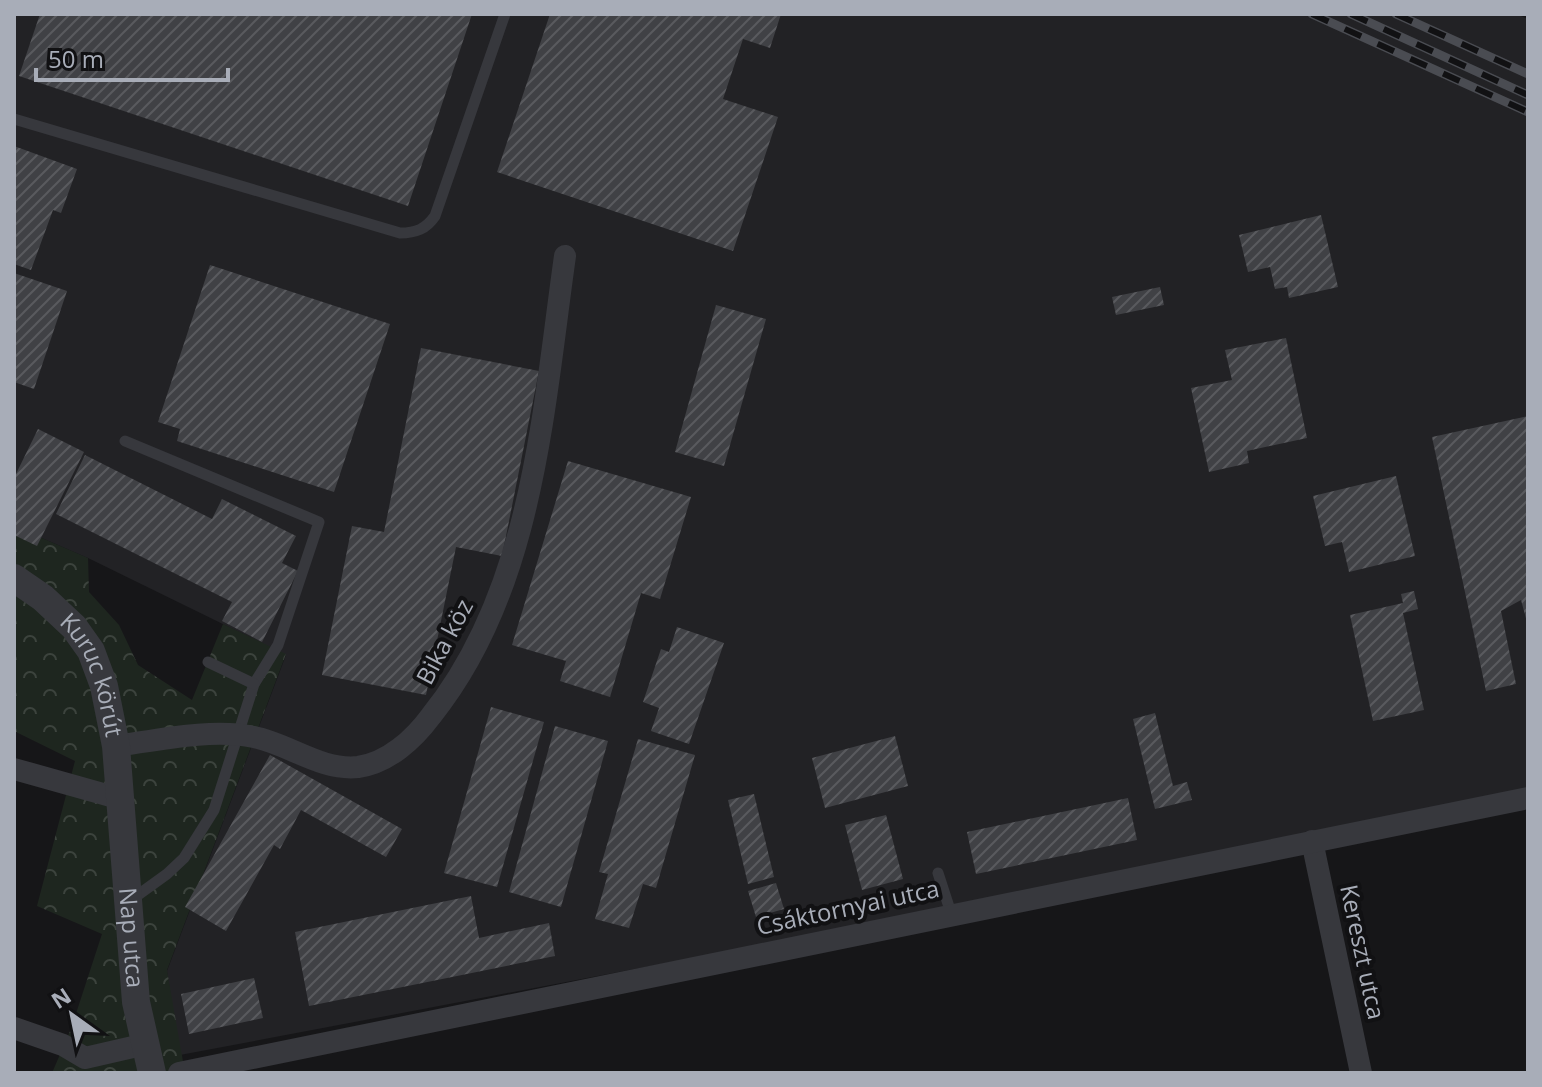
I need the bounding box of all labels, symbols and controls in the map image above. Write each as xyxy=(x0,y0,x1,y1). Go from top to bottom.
scale bar xyxy=(36,32,228,82)
text: 50 m xyxy=(48,42,104,75)
street label: Bika köz xyxy=(408,593,480,690)
street label: Kuruc körút xyxy=(54,605,132,739)
street label: Csáktornyai utca xyxy=(753,871,942,942)
street label: Kereszt utca xyxy=(1333,881,1394,1022)
street label: Nap utca xyxy=(112,886,153,989)
north arrow xyxy=(32,975,112,1055)
text: N xyxy=(45,980,76,1015)

